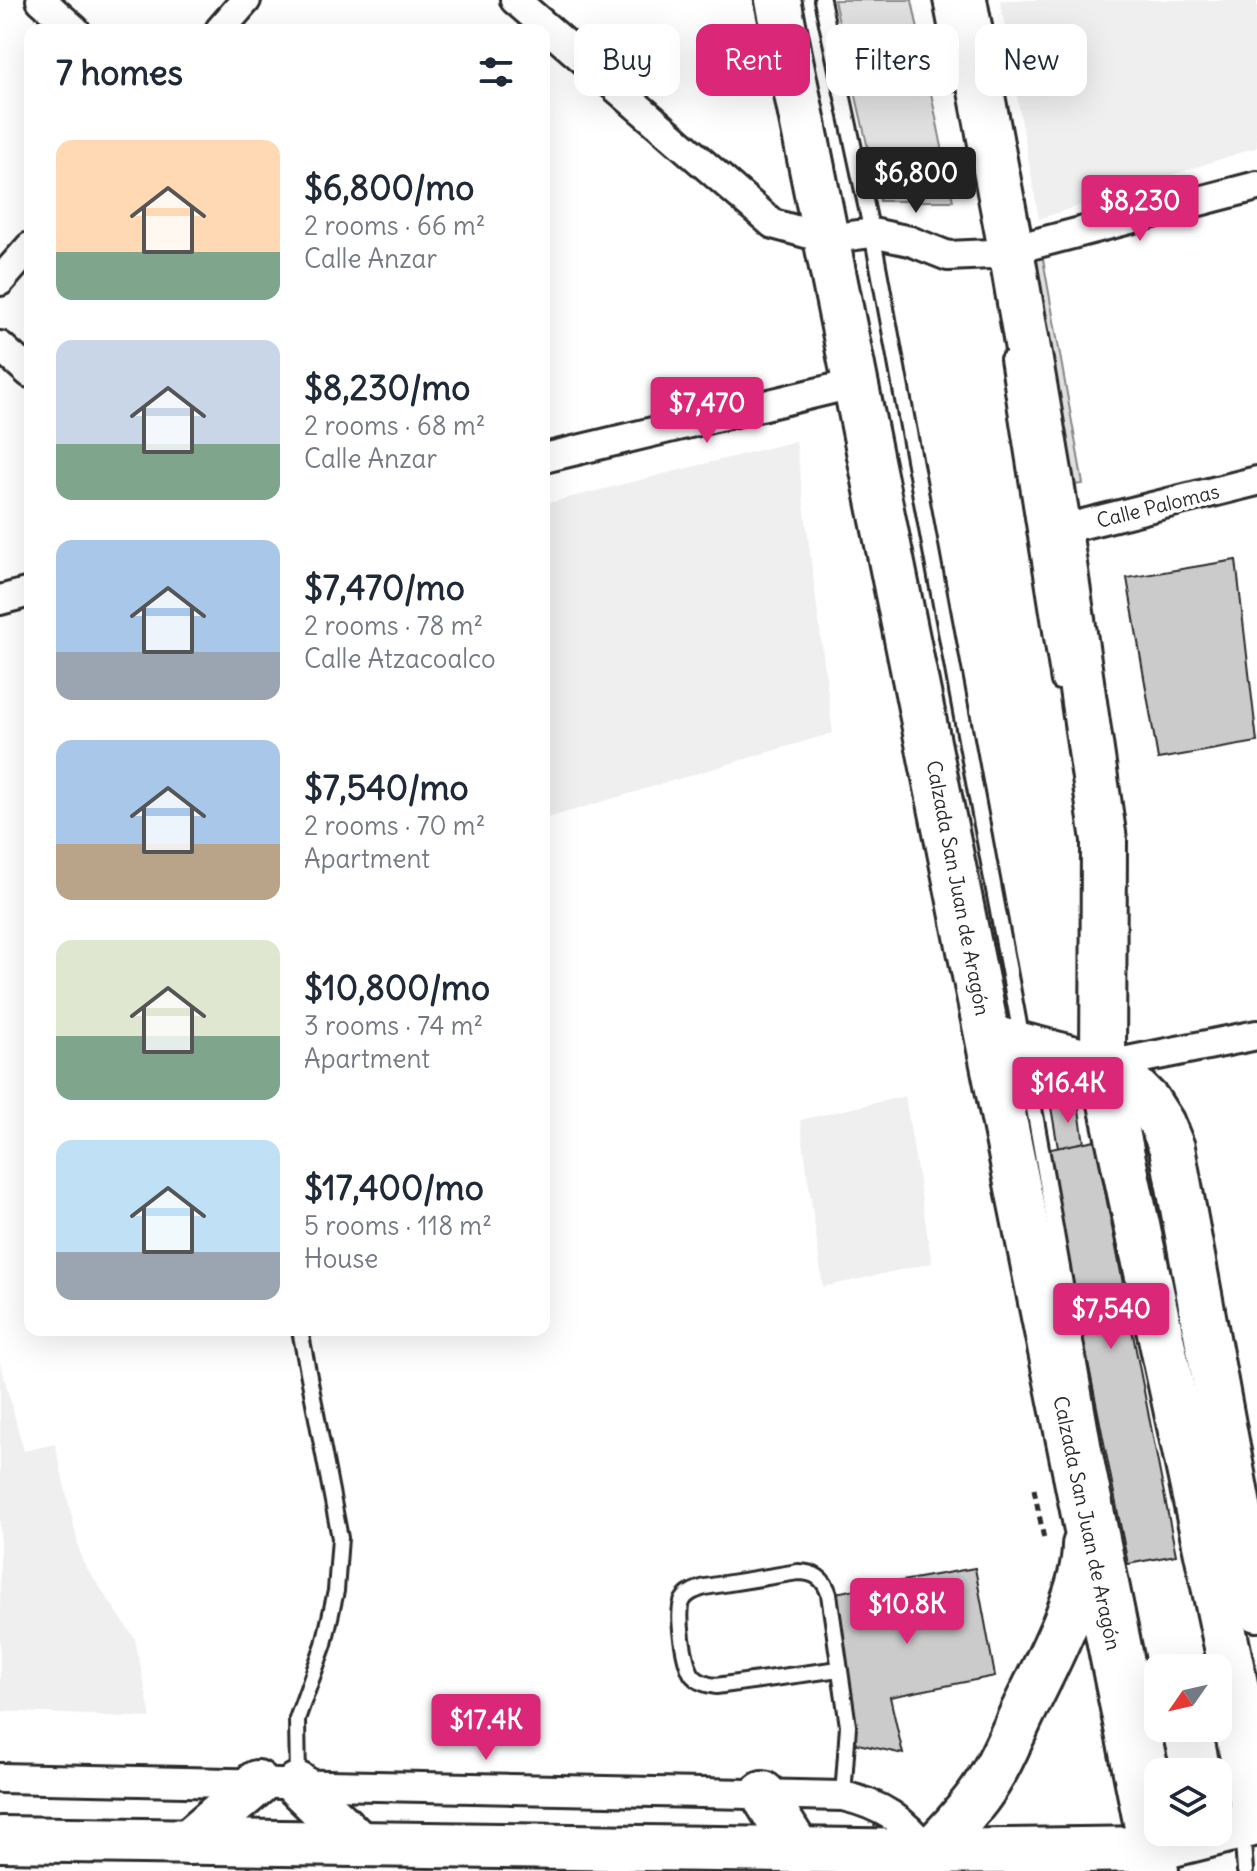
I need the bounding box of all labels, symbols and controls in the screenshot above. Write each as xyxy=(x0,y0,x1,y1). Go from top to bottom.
chip: Buy xyxy=(574,24,680,96)
chip: Rent xyxy=(696,24,810,96)
chip: Filters xyxy=(826,24,959,96)
chip: New xyxy=(975,24,1087,96)
icon: filters xyxy=(474,50,518,94)
text: 7 homes xyxy=(56,51,183,94)
pin: $6,800 xyxy=(851,147,981,215)
text: $6,800 xyxy=(874,156,958,189)
text: $6,800/mo xyxy=(304,166,474,209)
icon: home xyxy=(120,172,216,268)
pin: $8,230 xyxy=(1075,175,1205,243)
text: $8,230 xyxy=(1100,184,1180,217)
text: 2 rooms · 66 m² xyxy=(304,209,486,242)
text: Calle Anzar xyxy=(304,242,437,275)
text: $8,230/mo xyxy=(304,366,470,409)
icon: home xyxy=(120,372,216,468)
pin: $7,470 xyxy=(642,377,772,445)
text: $7,470 xyxy=(669,386,745,419)
text: 2 rooms · 68 m² xyxy=(304,409,486,442)
text: Calle Anzar xyxy=(304,442,437,475)
street label: Calle Palomas xyxy=(1094,478,1222,533)
text: $7,470/mo xyxy=(304,566,465,609)
icon: home xyxy=(120,572,216,668)
text: 2 rooms · 78 m² xyxy=(304,609,483,642)
text: Calle Atzacoalco xyxy=(304,642,496,675)
street label: Calzada San Juan de Aragón xyxy=(921,758,995,1018)
text: $7,540/mo xyxy=(304,766,469,809)
icon: home xyxy=(120,772,216,868)
text: 2 rooms · 70 m² xyxy=(304,809,485,842)
text: Apartment xyxy=(304,842,430,875)
text: $10,800/mo xyxy=(304,966,490,1009)
icon: home xyxy=(120,972,216,1068)
text: 3 rooms · 74 m² xyxy=(304,1009,483,1042)
text: Apartment xyxy=(304,1042,430,1075)
pin: $16.4K xyxy=(1003,1057,1133,1125)
text: $16.4K xyxy=(1030,1066,1106,1099)
text: $17,400/mo xyxy=(304,1166,484,1209)
icon: home xyxy=(120,1172,216,1268)
text: 5 rooms · 118 m² xyxy=(304,1209,492,1242)
text: House xyxy=(304,1242,378,1275)
pin: $7,540 xyxy=(1046,1283,1176,1351)
text: $7,540 xyxy=(1071,1292,1151,1325)
street label: Calzada San Juan de Aragón xyxy=(1048,1393,1127,1652)
pin: $10.8K xyxy=(842,1578,972,1646)
text: $10.8K xyxy=(868,1587,946,1620)
north arrow xyxy=(1144,1654,1232,1742)
map controls xyxy=(1144,1654,1232,1846)
pin: $17.4K xyxy=(421,1694,551,1762)
text: $17.4K xyxy=(449,1703,523,1736)
button: layers xyxy=(1144,1758,1232,1846)

